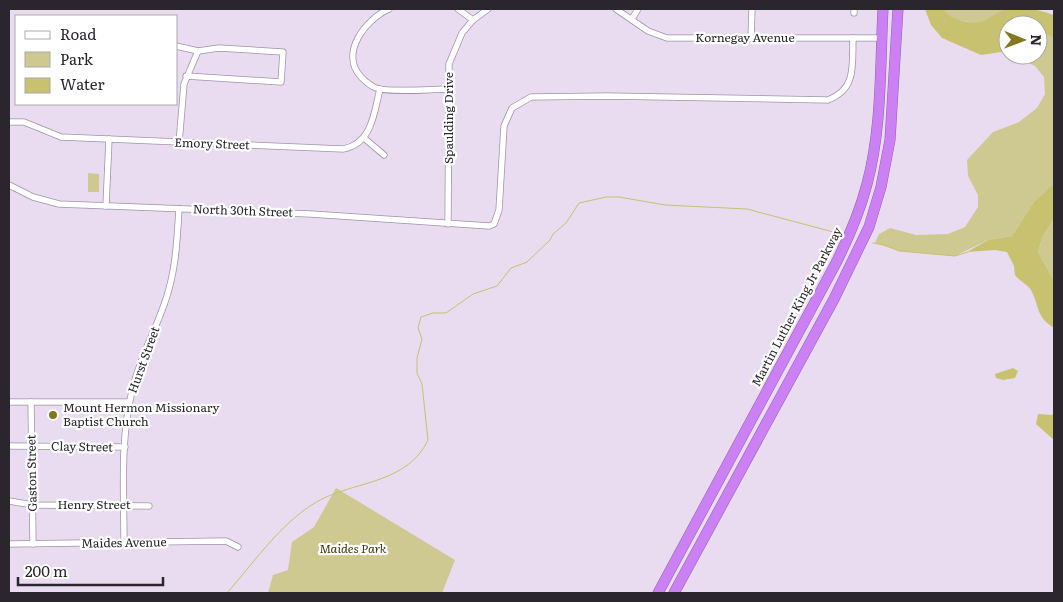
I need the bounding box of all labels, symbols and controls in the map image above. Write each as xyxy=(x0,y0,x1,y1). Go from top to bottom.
legend xyxy=(15,15,178,105)
north arrow xyxy=(998,15,1048,65)
text: Road xyxy=(60,22,96,45)
street label: Kornegay Avenue xyxy=(695,28,795,46)
text: N xyxy=(1027,34,1047,47)
text: Park xyxy=(60,47,94,70)
text: Water xyxy=(60,72,105,95)
street label: Spaulding Drive xyxy=(439,72,457,164)
street label: Emory Street xyxy=(174,133,250,153)
street label: North 30th Street xyxy=(193,199,294,221)
street label: Martin Luther King Jr Parkway xyxy=(746,224,846,389)
street label: Hurst Street xyxy=(123,324,164,396)
place label: Mount Hermon Missionary Baptist Church xyxy=(63,398,219,430)
marker: Mount Hermon Missionary Baptist Church xyxy=(47,409,59,421)
street label: Gaston Street xyxy=(21,434,41,512)
street label: Clay Street xyxy=(51,436,113,456)
street label: Henry Street xyxy=(57,495,131,513)
street label: Maides Avenue xyxy=(81,532,167,552)
park label: Maides Park xyxy=(320,539,387,557)
scale bar xyxy=(18,554,162,586)
text: 200 m xyxy=(25,559,68,582)

